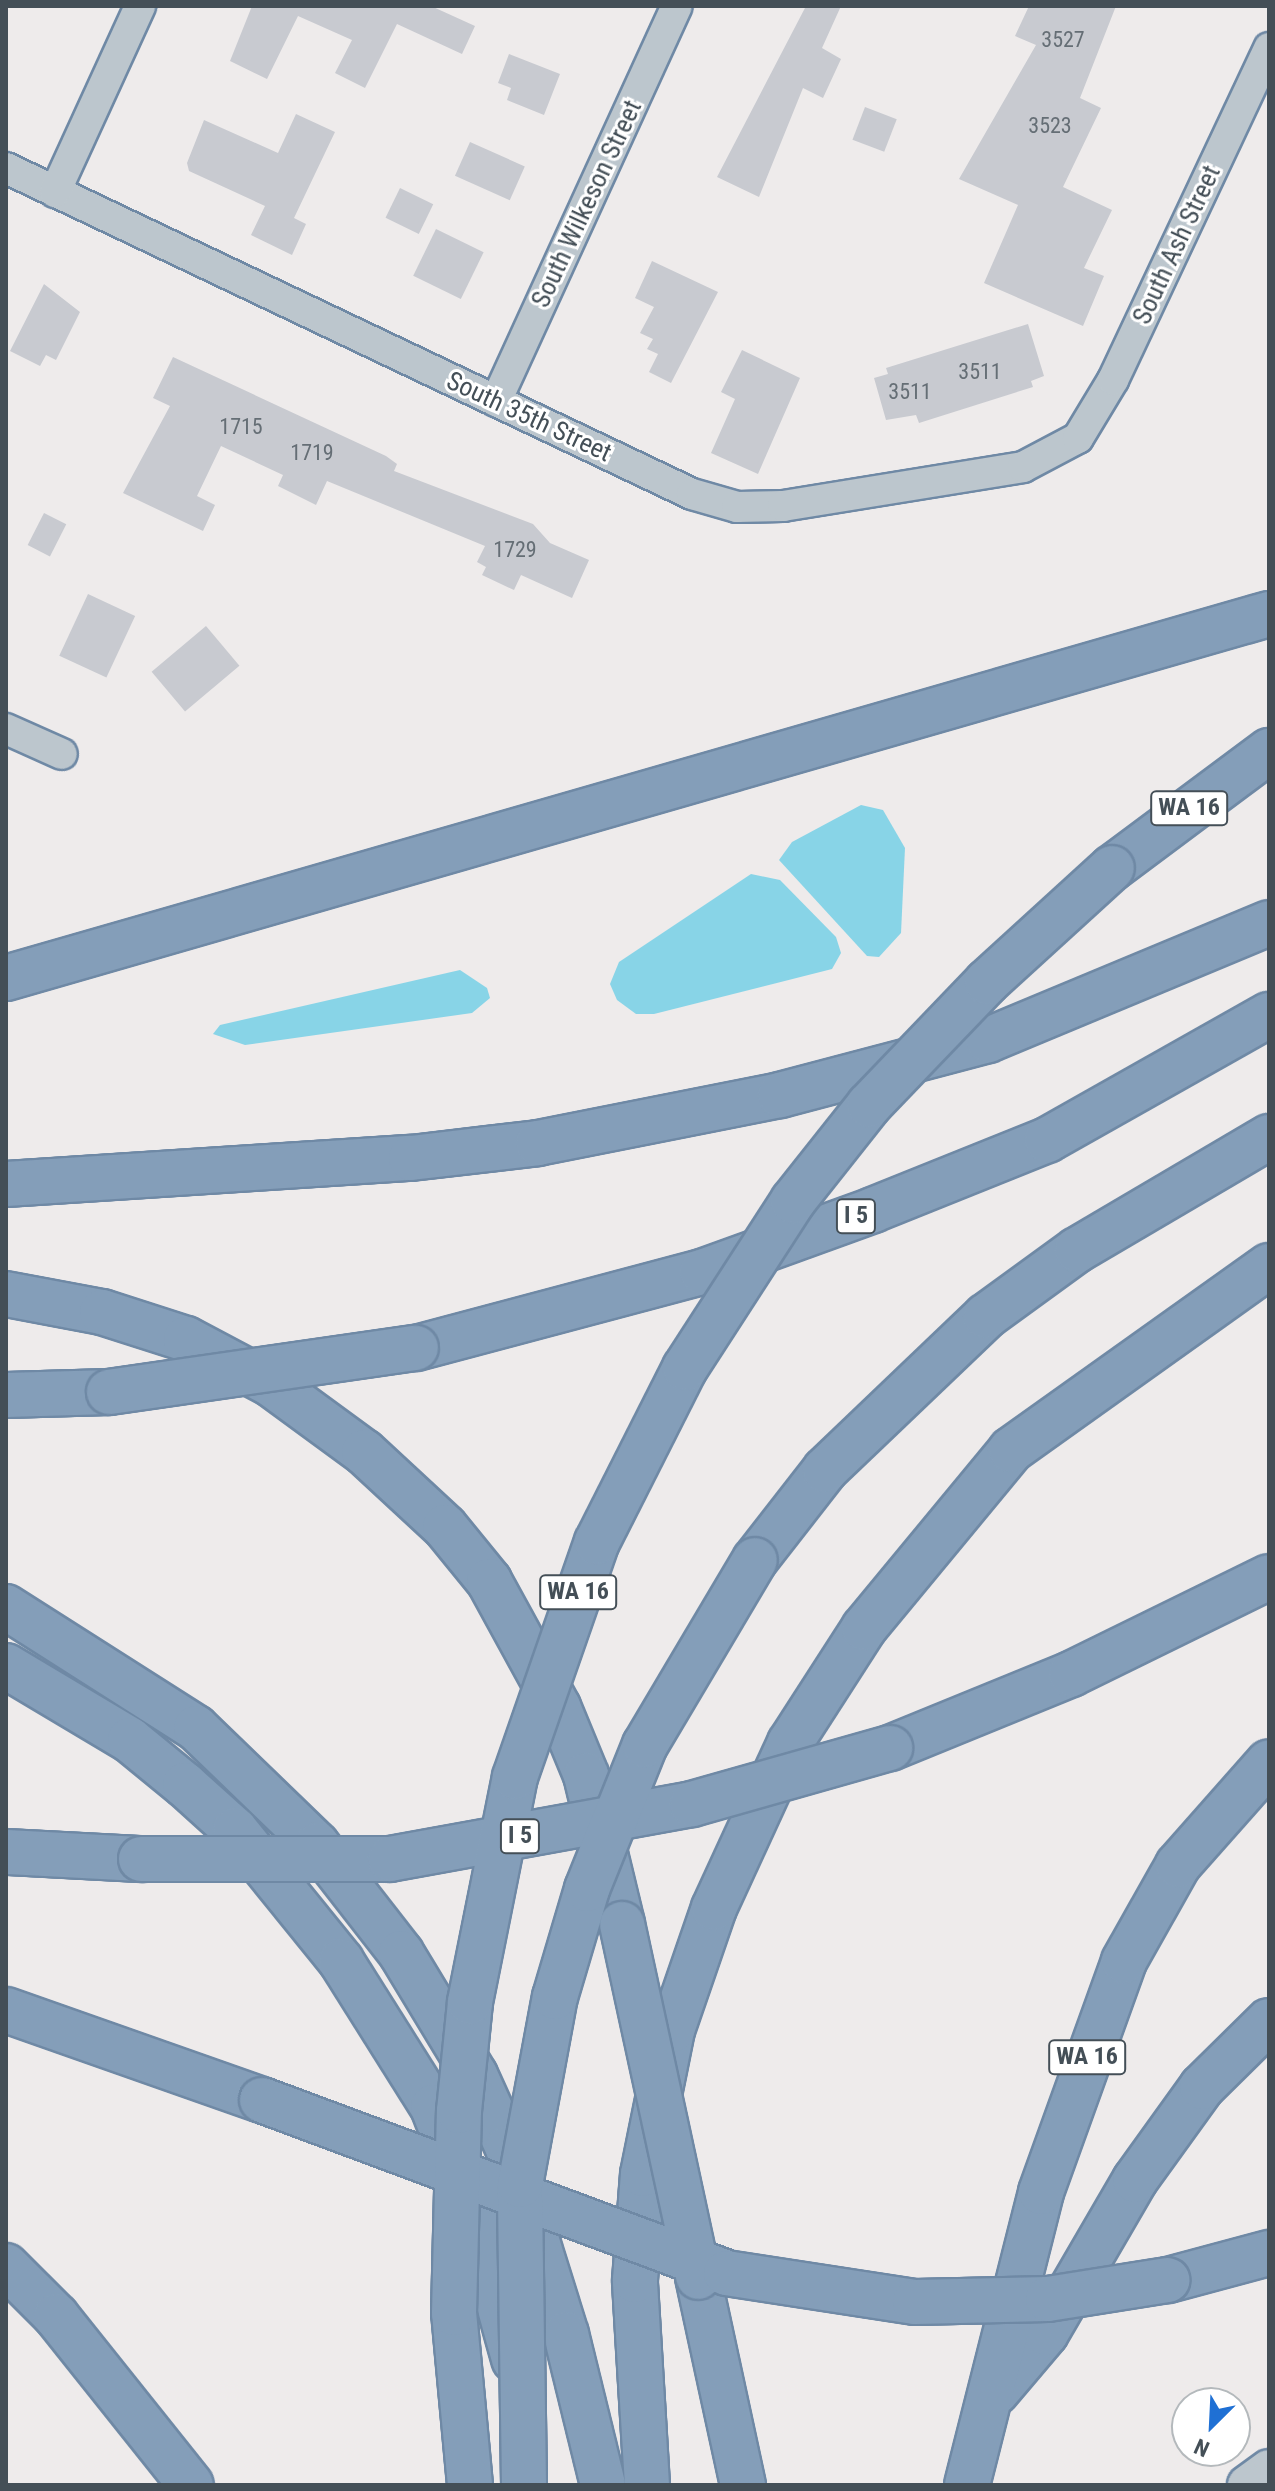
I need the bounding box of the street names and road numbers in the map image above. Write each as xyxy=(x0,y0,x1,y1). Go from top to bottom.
street label: South Wilkeson Street xyxy=(525,95,649,313)
street label: South Ash Street xyxy=(1127,161,1227,329)
street label: South 35th Street xyxy=(442,365,616,469)
road number: WA 16 xyxy=(1149,788,1229,828)
road number: I 5 xyxy=(834,1196,878,1236)
road number: WA 16 xyxy=(538,1572,618,1612)
road number: I 5 xyxy=(498,1816,542,1856)
road number: WA 16 xyxy=(1047,2037,1127,2077)

